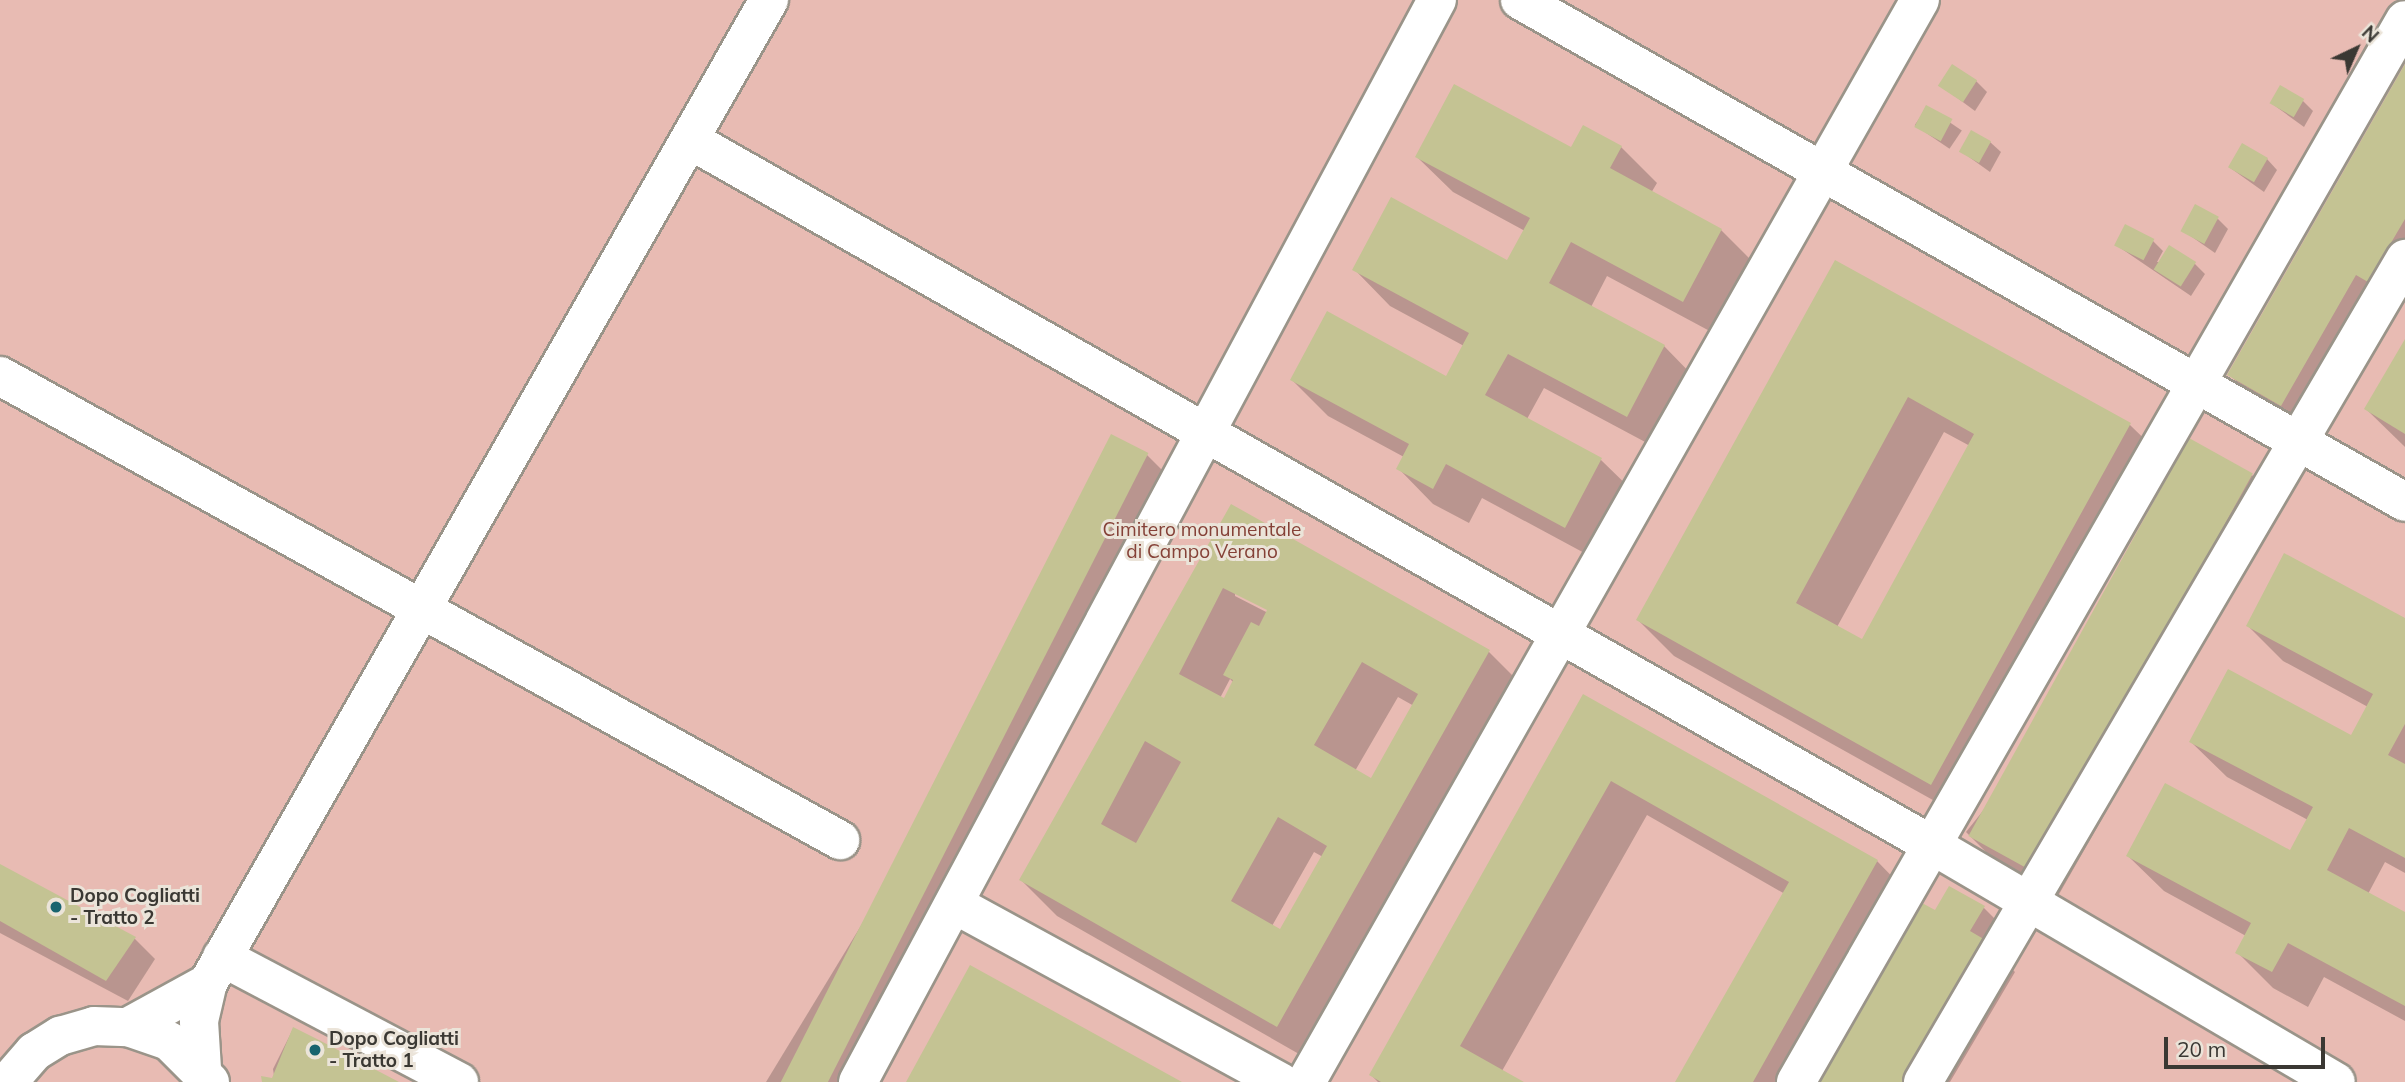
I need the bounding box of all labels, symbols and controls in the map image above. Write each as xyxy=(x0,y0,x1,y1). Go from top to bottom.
north arrow xyxy=(2321,14,2391,84)
text: N xyxy=(2357,20,2384,48)
park label: Cimitero monumentale di Campo Verano xyxy=(1103,519,1301,563)
place label: Dopo Cogliatti - Tratto 2 xyxy=(70,885,200,929)
marker: Dopo Cogliatti - Tratto 2 xyxy=(48,899,64,915)
scale bar xyxy=(2167,1023,2328,1066)
place label: Dopo Cogliatti - Tratto 1 xyxy=(329,1028,459,1072)
text: 20 m xyxy=(2177,1036,2226,1062)
marker: Dopo Cogliatti - Tratto 1 xyxy=(307,1042,323,1058)

